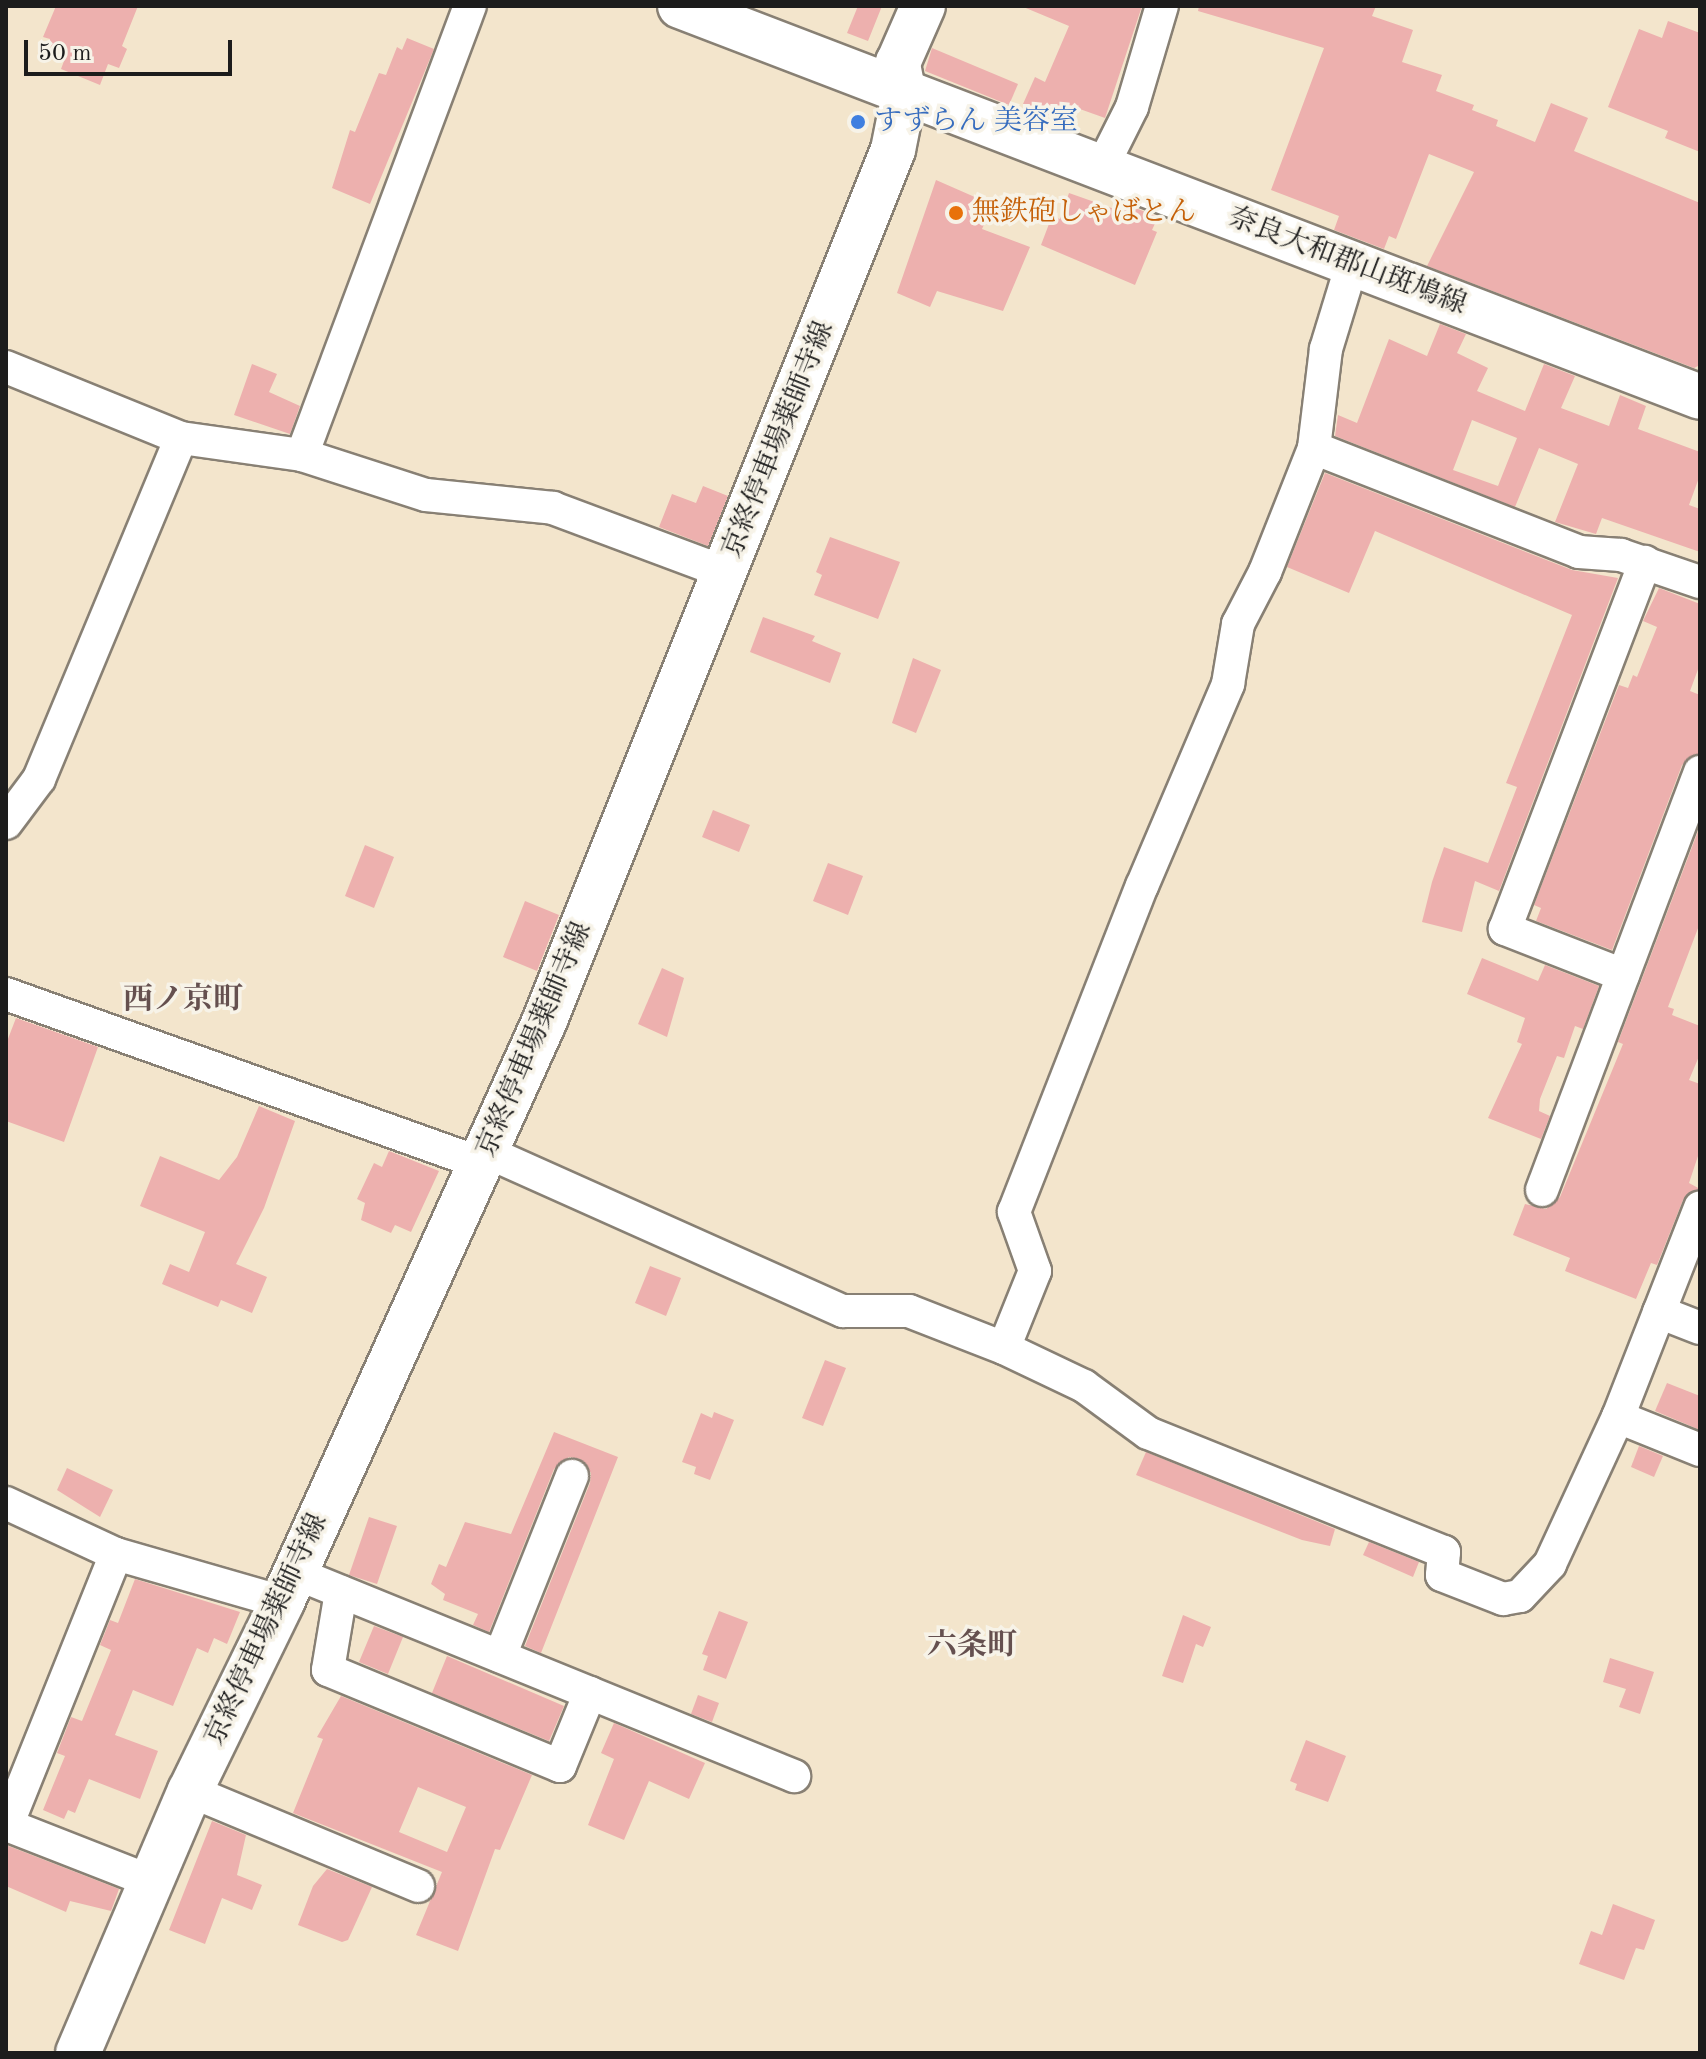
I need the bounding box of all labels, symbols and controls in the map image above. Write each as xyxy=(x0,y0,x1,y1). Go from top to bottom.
scale bar xyxy=(28,24,236,74)
text: 50 m xyxy=(38,42,92,66)
place label: すずらん 美容室 xyxy=(874,105,1078,139)
marker: すずらん 美容室 xyxy=(849,113,867,131)
place label: 無鉄砲しゃばとん xyxy=(972,196,1196,230)
street label: 奈良大和郡山斑鳩線 xyxy=(1223,201,1471,323)
marker: 無鉄砲しゃばとん xyxy=(947,204,965,222)
street label: 京終停車場薬師寺線 xyxy=(716,317,842,563)
street label: 京終停車場薬師寺線 xyxy=(470,917,600,1163)
district label: 西ノ京町 xyxy=(123,982,243,1018)
street label: 京終停車場薬師寺線 xyxy=(199,1509,335,1751)
district label: 六条町 xyxy=(927,1628,1017,1664)

